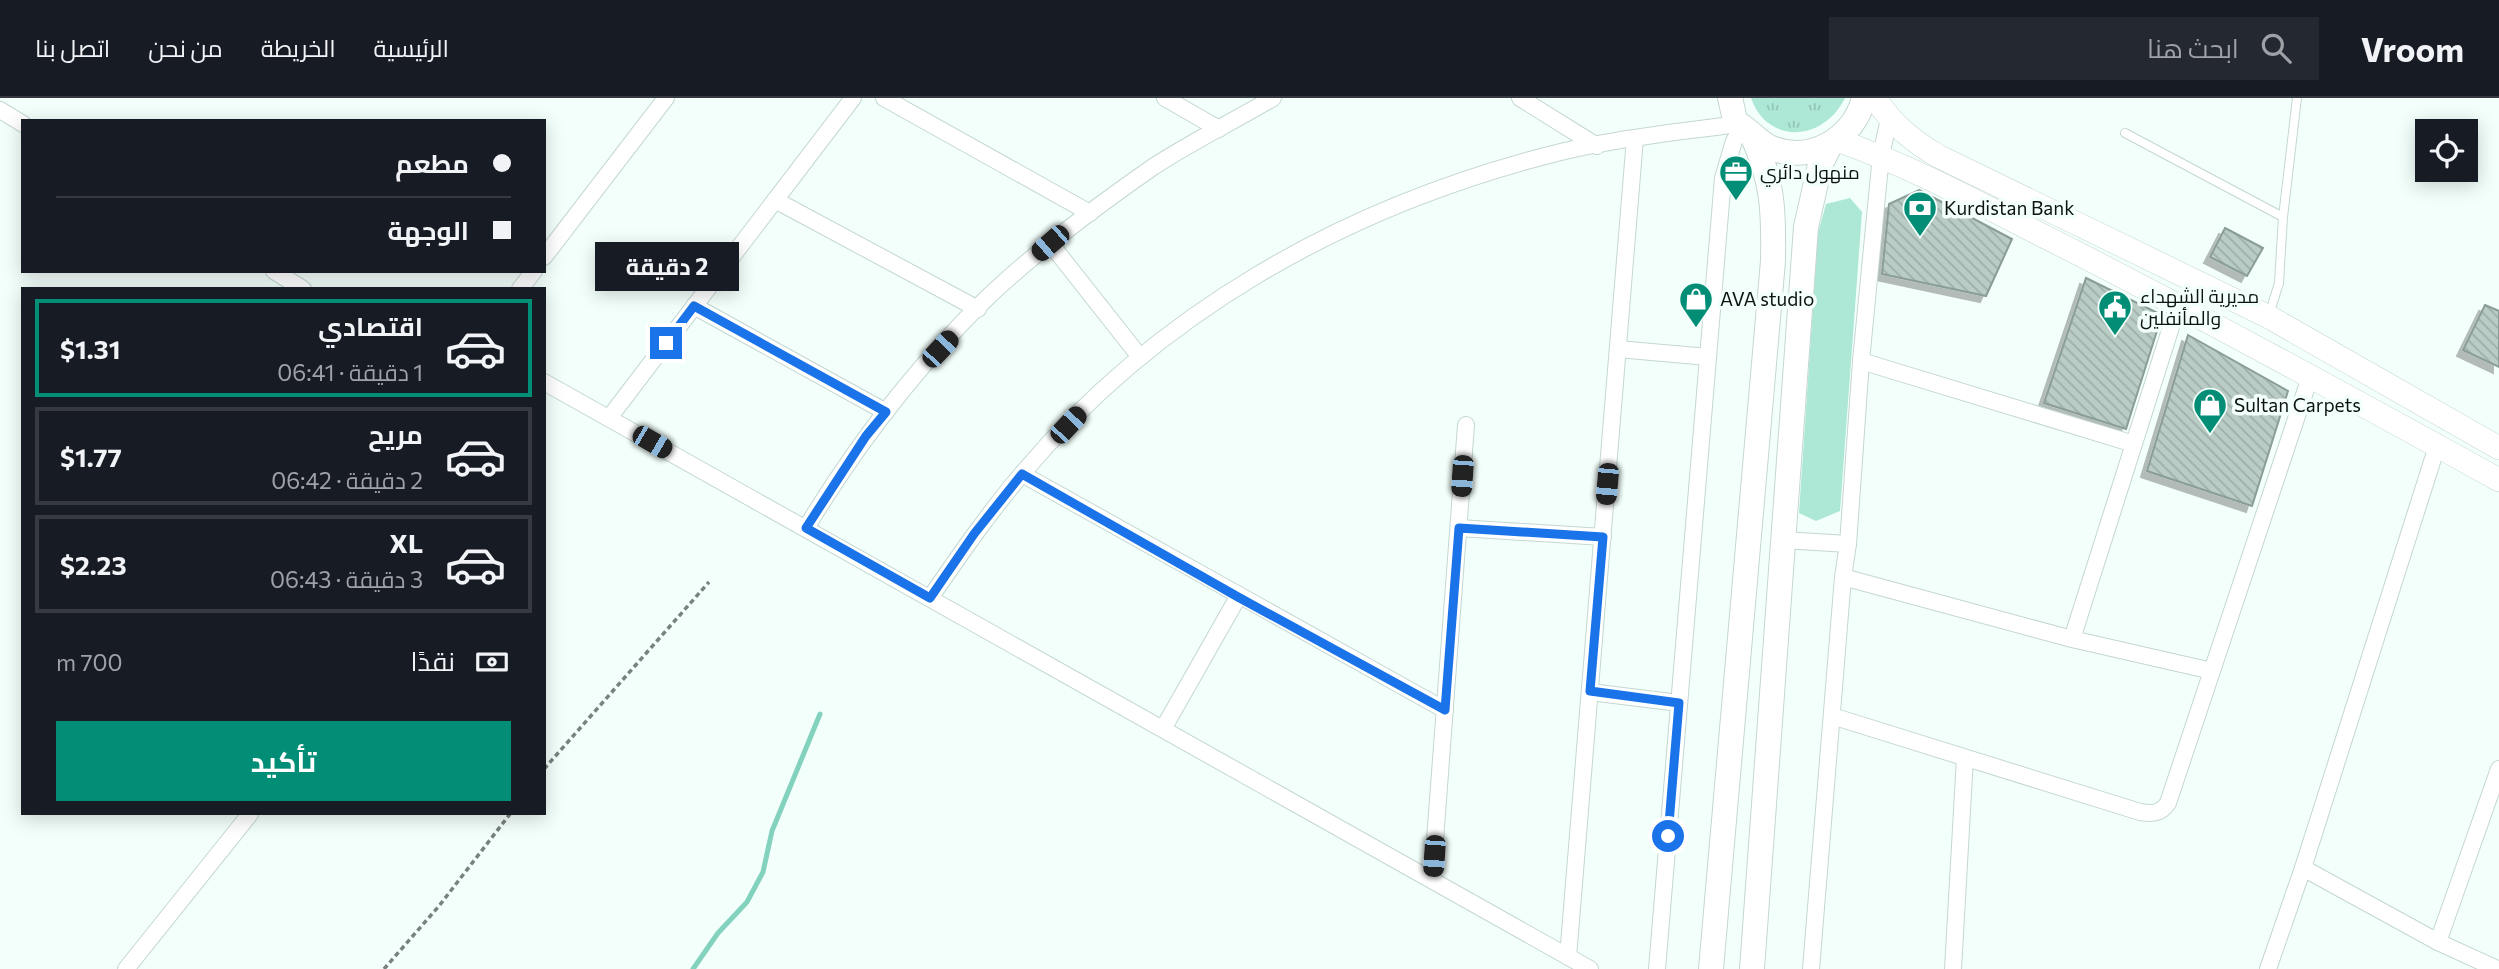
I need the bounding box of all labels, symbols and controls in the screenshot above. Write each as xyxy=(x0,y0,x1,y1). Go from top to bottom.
search box xyxy=(1829,17,2319,80)
text: Vroom xyxy=(2361,28,2464,69)
icon: search xyxy=(2257,29,2295,67)
text: ابحث هنا xyxy=(2147,32,2239,63)
text: اتصل بنا xyxy=(35,33,110,62)
text: من نحن xyxy=(148,33,223,62)
text: الخريطة xyxy=(261,33,336,62)
text: الرئيسية xyxy=(374,33,449,62)
map controls xyxy=(2415,119,2478,182)
button: locate xyxy=(2415,119,2478,182)
text: مطعم xyxy=(395,147,469,178)
office icon: منهول دائري xyxy=(1717,153,1755,202)
place label: منهول دائري xyxy=(1760,160,1860,187)
bank icon: Kurdistan Bank xyxy=(1901,189,1939,238)
place label: Kurdistan Bank xyxy=(1944,196,2074,219)
text: الوجهة xyxy=(388,214,469,245)
car xyxy=(1028,221,1073,265)
callout: 2 دقيقة xyxy=(594,242,738,290)
text: 2 دقيقة xyxy=(626,252,708,280)
shop icon: AVA studio xyxy=(1677,280,1715,329)
place label: مديرية الشهداء والمأنفلين xyxy=(2140,284,2259,330)
place label: AVA studio xyxy=(1720,287,1814,310)
public building icon: مديرية الشهداء والمأنفلين xyxy=(2096,288,2134,337)
text: اقتصادي xyxy=(318,310,423,341)
icon: car xyxy=(444,317,507,380)
car xyxy=(918,326,963,372)
route end xyxy=(650,327,682,359)
text: $1.31 xyxy=(60,333,121,364)
text: 1 دقيقة · 06:41 xyxy=(277,358,423,386)
shop icon: Sultan Carpets xyxy=(2191,386,2229,435)
place label: Sultan Carpets xyxy=(2234,393,2361,416)
car xyxy=(1046,402,1091,448)
text: مريح xyxy=(368,418,423,449)
car xyxy=(629,422,676,462)
icon: car xyxy=(444,425,507,488)
text: $1.77 xyxy=(60,441,122,472)
car xyxy=(1451,454,1474,498)
car xyxy=(1595,462,1620,506)
text: 2 دقيقة · 06:42 xyxy=(271,466,423,494)
text: XL xyxy=(389,527,423,558)
icon: car xyxy=(444,533,507,596)
text: $2.23 xyxy=(60,549,127,580)
text: 3 دقيقة · 06:43 xyxy=(270,565,423,593)
icon: cash xyxy=(473,643,511,681)
text: نقدًا xyxy=(411,645,455,676)
text: 700 m xyxy=(56,648,123,676)
button: تأكيد xyxy=(56,721,511,801)
route start xyxy=(1652,820,1684,852)
car xyxy=(1423,834,1446,878)

